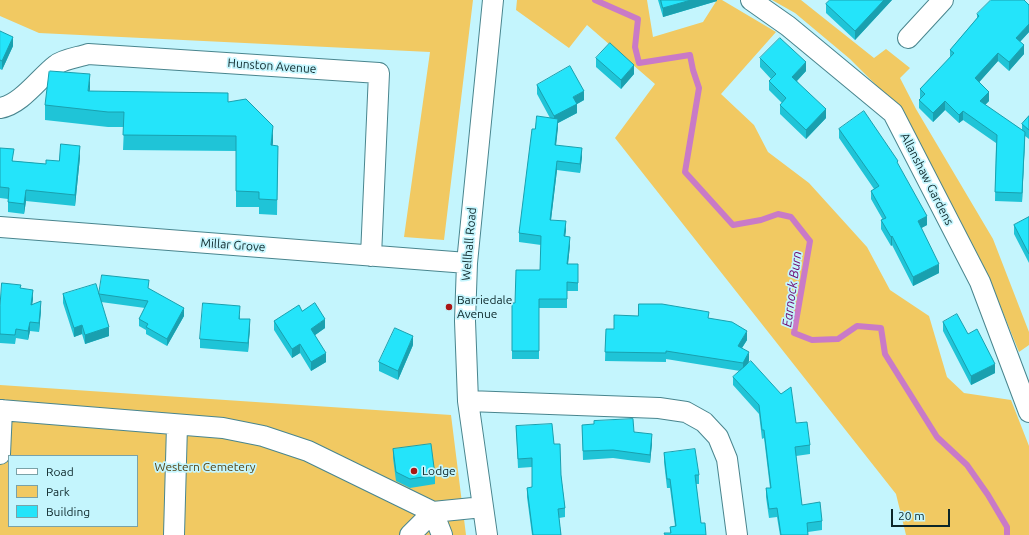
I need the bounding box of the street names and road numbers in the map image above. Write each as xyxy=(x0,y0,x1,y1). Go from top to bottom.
street label: Hunston Avenue xyxy=(227,56,317,76)
street label: Allanshaw Gardens xyxy=(897,130,957,228)
street label: Wellhall Road xyxy=(459,207,479,281)
street label: Millar Grove xyxy=(200,236,266,254)

